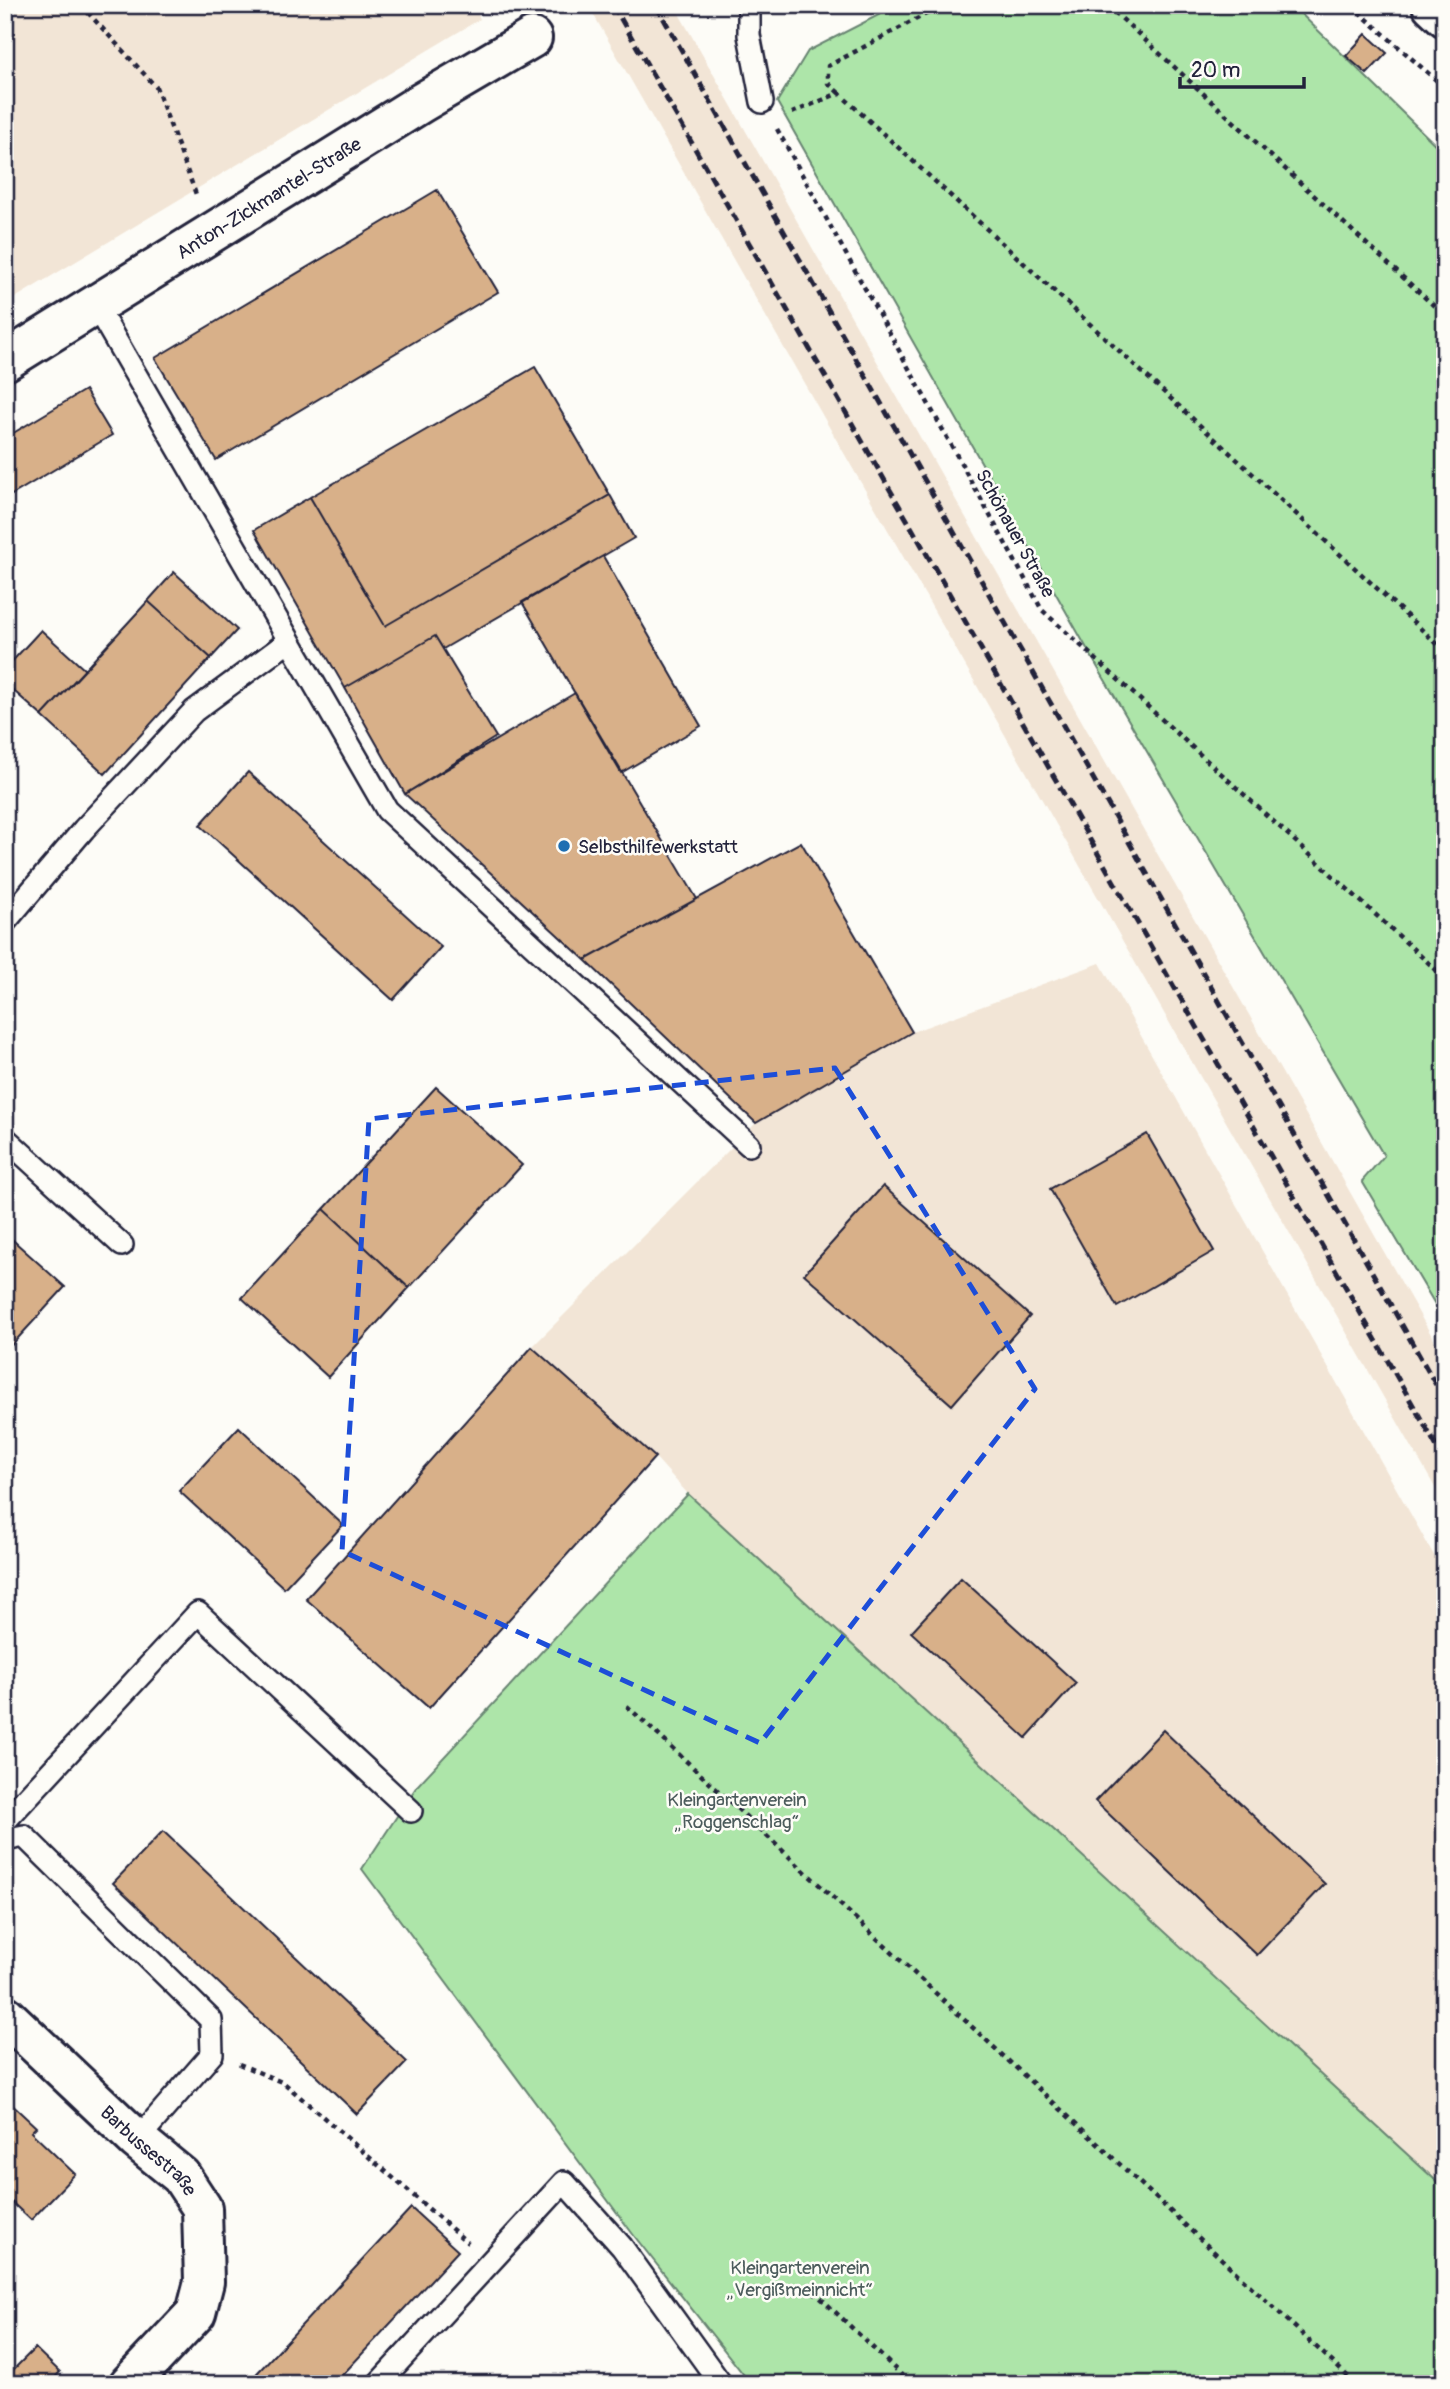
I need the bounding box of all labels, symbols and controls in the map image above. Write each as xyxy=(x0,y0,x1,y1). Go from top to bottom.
scale bar xyxy=(1180,46,1305,90)
text: 20 m xyxy=(1191,57,1240,84)
street label: Anton-Zickmantel-Straße xyxy=(172,132,366,265)
street label: Schönauer Straße xyxy=(970,465,1061,602)
place label: Selbsthilfewerkstatt xyxy=(578,835,738,859)
marker: Selbsthilfewerkstatt xyxy=(556,838,572,854)
park label: Kleingartenverein „Roggenschlag“ xyxy=(667,1788,807,1834)
street label: Barbussestraße xyxy=(95,2101,202,2201)
park label: Kleingartenverein „Vergißmeinnicht“ xyxy=(727,2256,873,2302)

